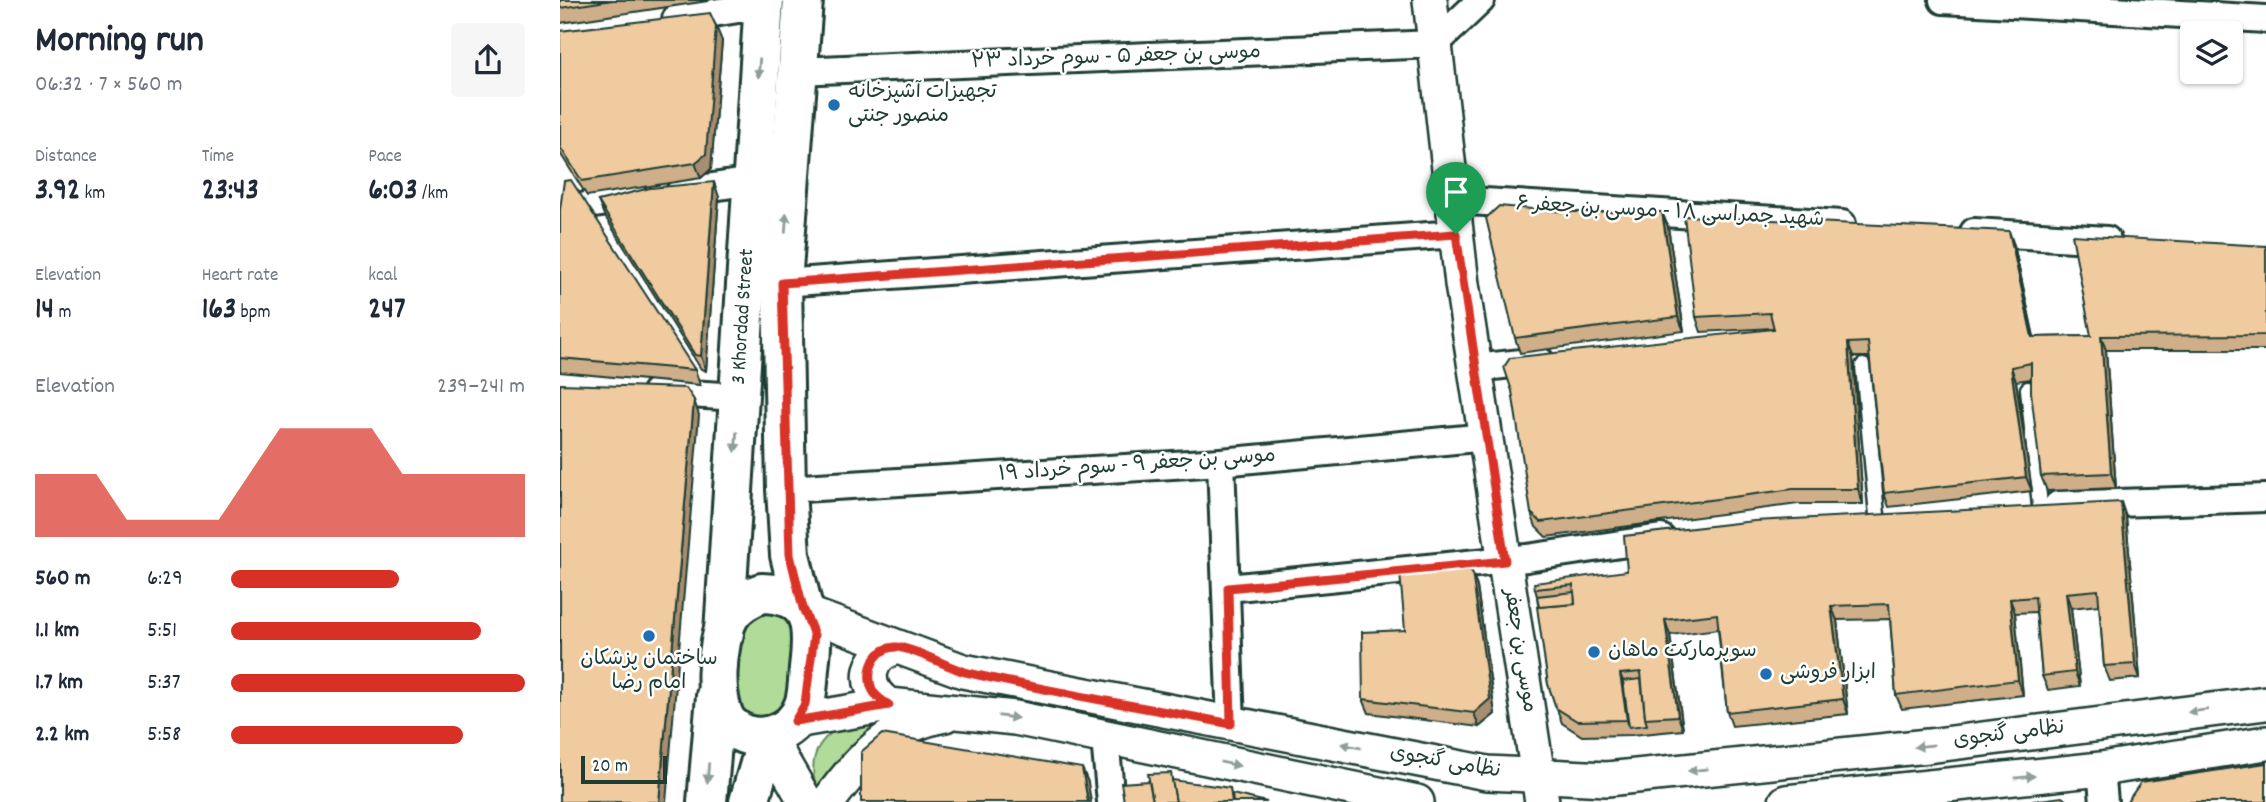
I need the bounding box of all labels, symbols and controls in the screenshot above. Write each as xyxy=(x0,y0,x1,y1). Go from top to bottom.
text: Morning run xyxy=(35,15,204,70)
map controls xyxy=(2180,21,2243,84)
button: layers xyxy=(2180,21,2243,84)
button: share xyxy=(451,23,525,97)
street label: موسی بن جعفر ۵ - سوم خرداد ۲۳ xyxy=(971,38,1261,78)
one-way arrow xyxy=(753,57,764,79)
text: 06:32 · 7 × 560 m xyxy=(35,69,183,102)
place label: تجهیزات آشپزخانه منصور جنتی xyxy=(848,78,997,132)
marker: تجهیزات آشپزخانه منصور جنتی xyxy=(826,97,842,113)
text: Distance xyxy=(35,144,97,171)
text: Time xyxy=(202,144,234,171)
text: Pace xyxy=(368,144,402,171)
pin xyxy=(1426,162,1486,234)
text: 3.92 xyxy=(35,171,80,214)
text: 23:43 xyxy=(202,171,259,214)
text: 6:03 xyxy=(368,171,418,214)
icon: arrive xyxy=(1437,173,1475,211)
text: km xyxy=(80,181,105,208)
text: /km xyxy=(418,181,448,208)
street label: شهید جمراسی ۱۸ - موسی بن جعفر ۶ xyxy=(1515,190,1825,236)
one-way arrow xyxy=(781,212,792,234)
street label: 3 Khordad Street xyxy=(725,248,763,385)
text: Elevation xyxy=(35,263,101,290)
text: Heart rate xyxy=(202,263,278,290)
text: kcal xyxy=(368,263,397,290)
text: 14 xyxy=(35,290,54,333)
text: 163 xyxy=(202,290,236,333)
text: 247 xyxy=(368,290,405,333)
text: m xyxy=(54,300,71,327)
text: bpm xyxy=(236,300,271,327)
text: Elevation xyxy=(35,371,115,404)
text: 239–241 m xyxy=(437,371,525,404)
one-way arrow xyxy=(731,431,742,453)
street label: موسی بن جعفر ۹ - سوم خرداد ۱۹ xyxy=(997,441,1277,491)
text: 560 m xyxy=(35,563,91,596)
text: 6:29 xyxy=(147,563,183,596)
street label: موسی بن جعفر xyxy=(1494,585,1544,715)
text: 1.1 km xyxy=(35,615,79,648)
text: 5:51 xyxy=(147,615,177,648)
marker: ساختمان پزشکان امام رضا xyxy=(641,628,657,644)
place label: سوپرمارکت ماهان xyxy=(1608,637,1757,667)
marker: سوپرمارکت ماهان xyxy=(1586,644,1602,660)
place label: ساختمان پزشکان امام رضا xyxy=(580,645,718,699)
place label: ابزار فروشی xyxy=(1780,659,1876,689)
marker: ابزار فروشی xyxy=(1758,666,1774,682)
text: 1.7 km xyxy=(35,667,83,700)
text: 5:37 xyxy=(147,667,181,700)
one-way arrow xyxy=(2187,706,2209,717)
one-way arrow xyxy=(997,712,1019,723)
street label: نظامی گنجوی xyxy=(1952,713,2066,757)
text: 2.2 km xyxy=(35,719,89,752)
text: 5:58 xyxy=(147,719,181,752)
street label: نظامی گنجوی xyxy=(1387,739,1503,787)
one-way arrow xyxy=(1340,740,1362,751)
one-way arrow xyxy=(1913,741,1935,752)
scale bar xyxy=(581,753,667,785)
text: 20 m xyxy=(592,754,628,781)
one-way arrow xyxy=(1219,759,1241,770)
one-way arrow xyxy=(703,763,714,785)
one-way arrow xyxy=(1687,764,1709,775)
one-way arrow xyxy=(2014,772,2036,783)

